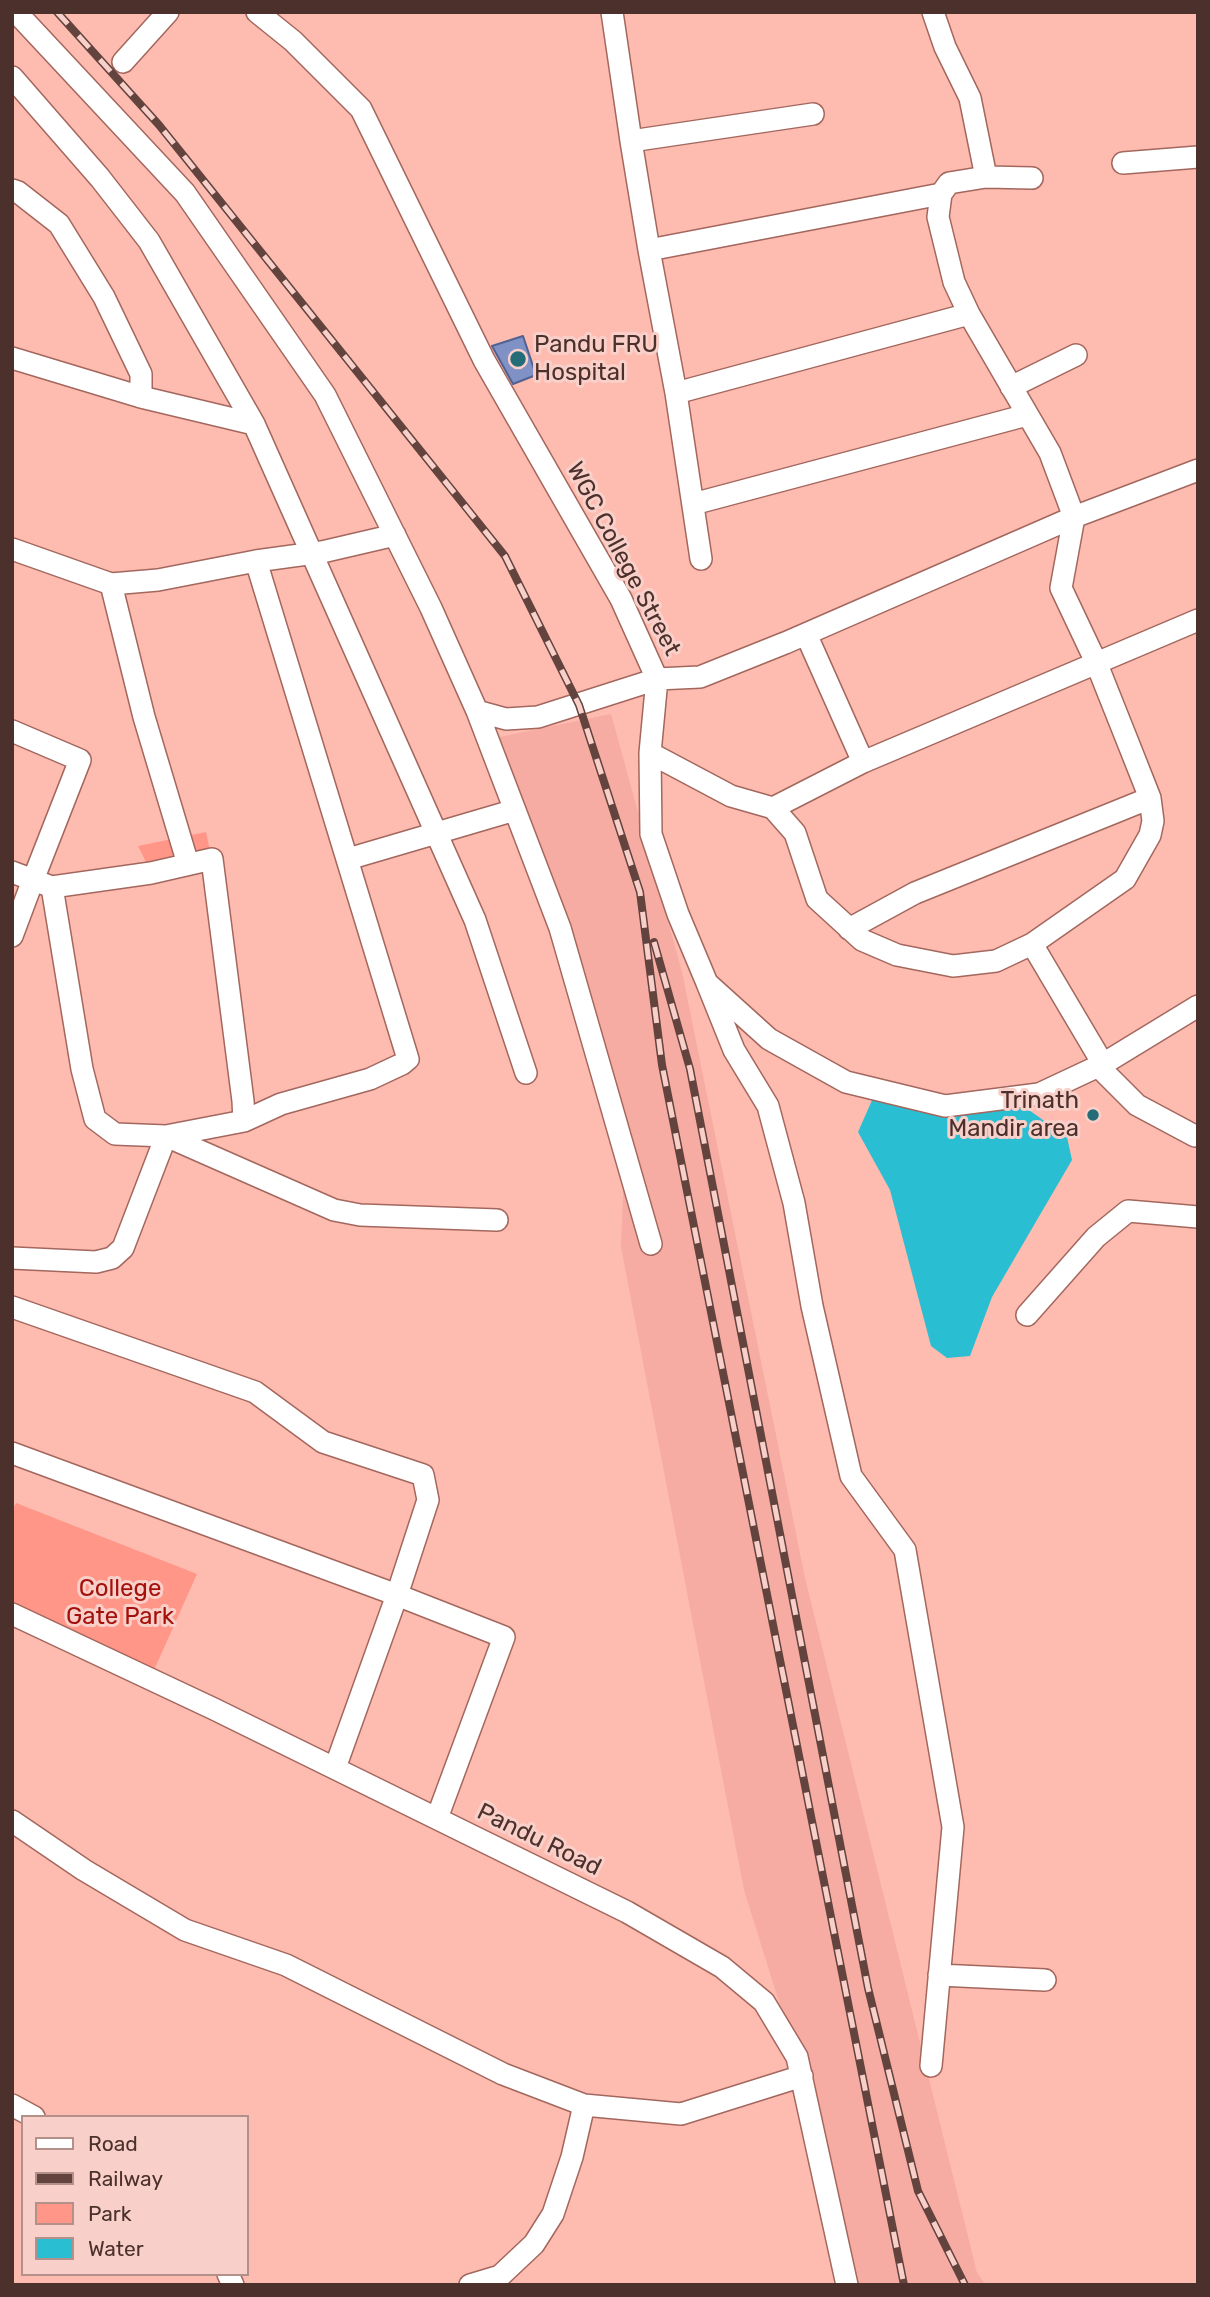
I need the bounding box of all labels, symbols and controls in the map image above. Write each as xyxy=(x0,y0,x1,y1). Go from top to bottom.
place label: Pandu FRU Hospital xyxy=(534,331,658,387)
marker: Pandu FRU Hospital xyxy=(508,349,528,369)
street label: WGC College Street xyxy=(560,457,686,661)
place label: Trinath Mandir area xyxy=(948,1087,1079,1143)
marker: Trinath Mandir area xyxy=(1085,1107,1101,1123)
park label: College Gate Park xyxy=(66,1575,174,1631)
street label: Pandu Road xyxy=(472,1798,606,1882)
legend xyxy=(21,2115,248,2276)
text: Road xyxy=(88,2131,138,2156)
text: Railway xyxy=(88,2166,163,2191)
text: Park xyxy=(88,2201,132,2226)
text: Water xyxy=(88,2236,144,2261)

